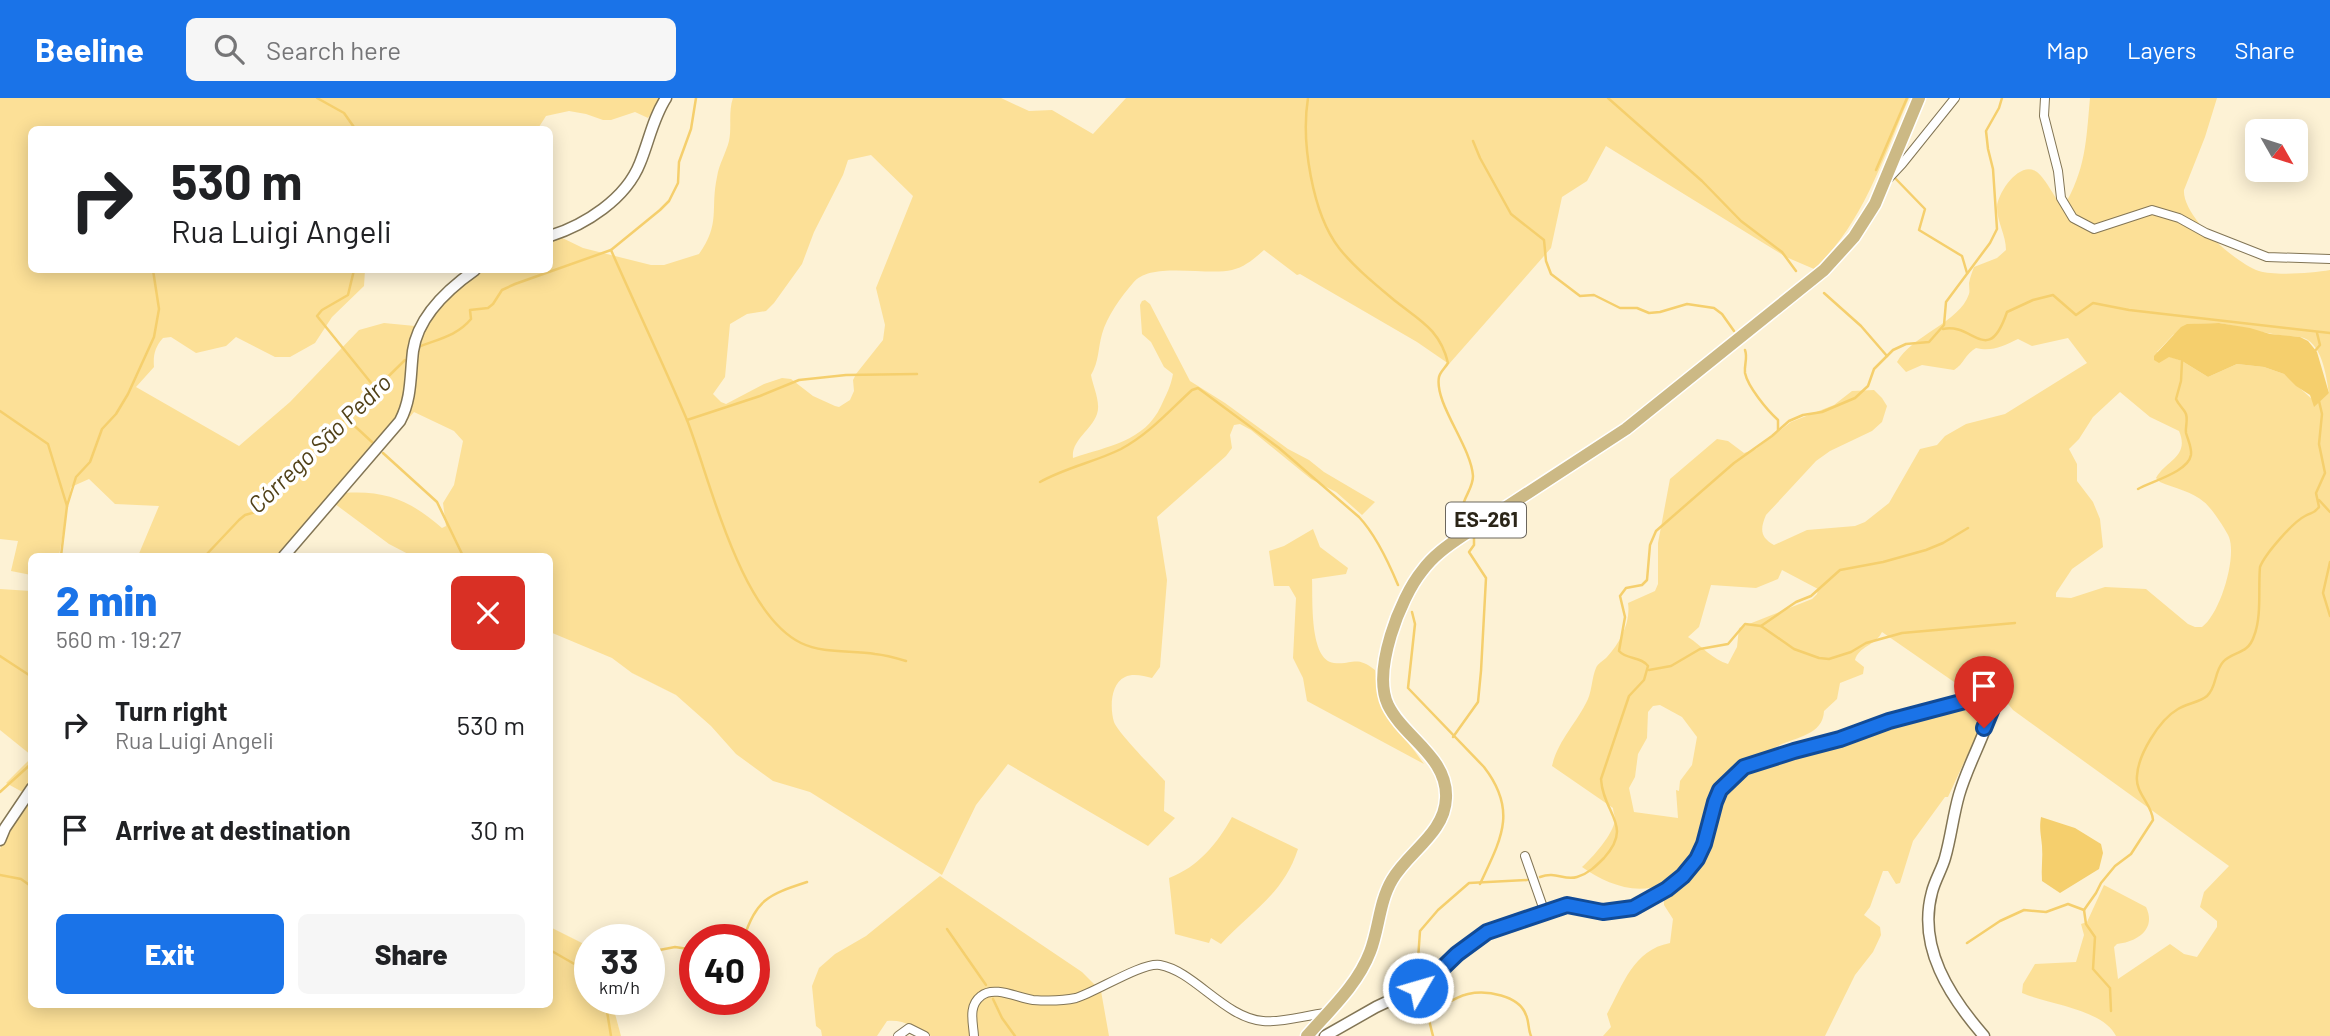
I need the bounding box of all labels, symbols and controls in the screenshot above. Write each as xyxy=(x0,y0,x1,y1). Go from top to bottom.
search box xyxy=(186,18,676,81)
text: Beeline xyxy=(35,29,144,69)
icon: search xyxy=(210,30,248,68)
text: Search here xyxy=(266,34,401,65)
text: Map xyxy=(2046,35,2089,64)
text: Layers xyxy=(2127,35,2196,64)
text: Share xyxy=(2234,35,2295,64)
north arrow xyxy=(2245,119,2308,182)
map controls xyxy=(2245,119,2308,182)
text: 530 m xyxy=(171,151,303,210)
icon: right xyxy=(56,154,147,245)
text: Rua Luigi Angeli xyxy=(171,211,392,249)
water label: Córrego São Pedro xyxy=(241,367,397,519)
road number: ES-261 xyxy=(1446,502,1526,538)
text: 2 min xyxy=(56,574,157,624)
button: close xyxy=(451,576,525,650)
text: 560 m · 19:27 xyxy=(56,625,181,653)
pin xyxy=(1954,656,2014,728)
icon: arrive xyxy=(1965,667,2003,705)
text: Turn right xyxy=(115,695,228,726)
icon: right xyxy=(56,706,94,744)
text: 530 m xyxy=(457,709,525,740)
text: Rua Luigi Angeli xyxy=(115,726,274,754)
icon: arrive xyxy=(56,811,94,849)
text: Arrive at destination xyxy=(115,814,351,845)
text: 30 m xyxy=(470,814,525,845)
button: Exit xyxy=(56,914,284,994)
button: Share xyxy=(298,914,525,994)
speed limit sign: 40 xyxy=(679,924,770,1015)
text: 33 xyxy=(601,939,638,981)
position arrow xyxy=(1381,951,1455,1025)
text: km/h xyxy=(599,976,640,998)

